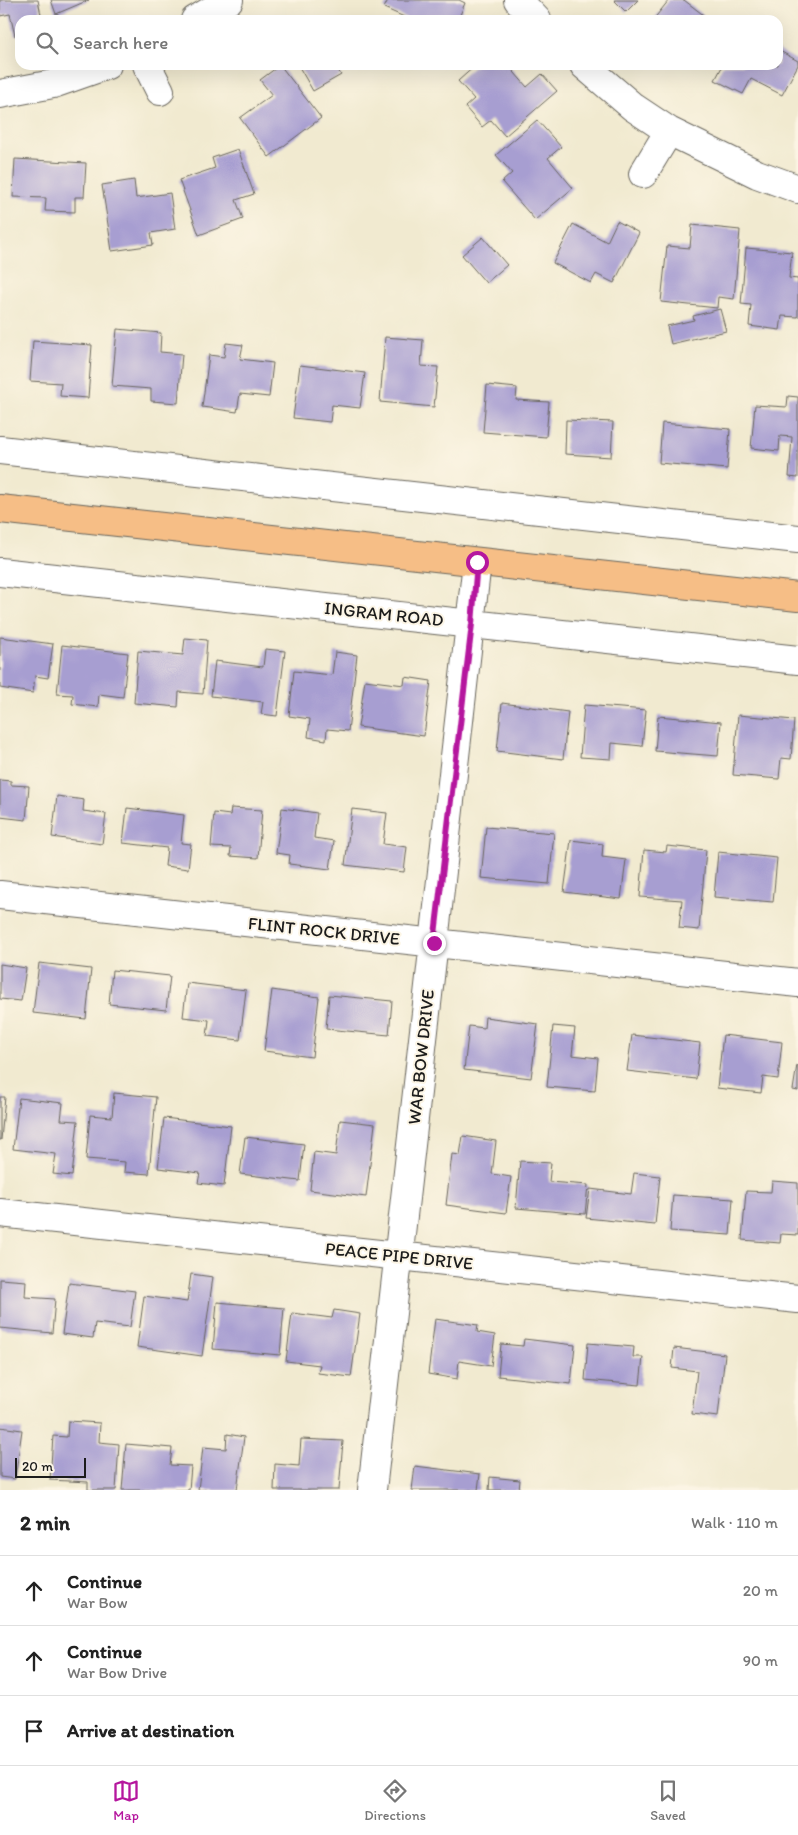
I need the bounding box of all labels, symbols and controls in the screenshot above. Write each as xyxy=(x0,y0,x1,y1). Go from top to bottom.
search box xyxy=(15,15,783,70)
icon: search xyxy=(33,29,61,57)
text: Search here xyxy=(73,31,168,54)
route start xyxy=(466,551,489,574)
street label: INGRAM ROAD xyxy=(323,597,445,631)
street label: FLINT ROCK DRIVE xyxy=(247,912,401,950)
route end xyxy=(423,932,446,955)
street label: WAR BOW DRIVE xyxy=(403,988,439,1126)
street label: PEACE PIPE DRIVE xyxy=(324,1237,474,1275)
scale bar xyxy=(15,1455,86,1478)
text: 20 m xyxy=(22,1458,53,1475)
text: 2 min xyxy=(20,1510,70,1535)
text: Walk · 110 m xyxy=(691,1513,778,1532)
text: Continue xyxy=(67,1570,142,1593)
icon: ahead xyxy=(20,1577,48,1605)
text: 20 m xyxy=(743,1581,778,1600)
text: War Bow xyxy=(67,1593,128,1612)
text: Continue xyxy=(67,1640,142,1663)
icon: ahead xyxy=(20,1647,48,1675)
text: 90 m xyxy=(743,1651,778,1670)
text: War Bow Drive xyxy=(67,1663,167,1682)
icon: arrive xyxy=(20,1717,48,1745)
text: Arrive at destination xyxy=(67,1719,234,1742)
tab: Map xyxy=(112,1777,140,1824)
tab: Directions xyxy=(364,1777,426,1824)
tab: Saved xyxy=(650,1777,686,1824)

